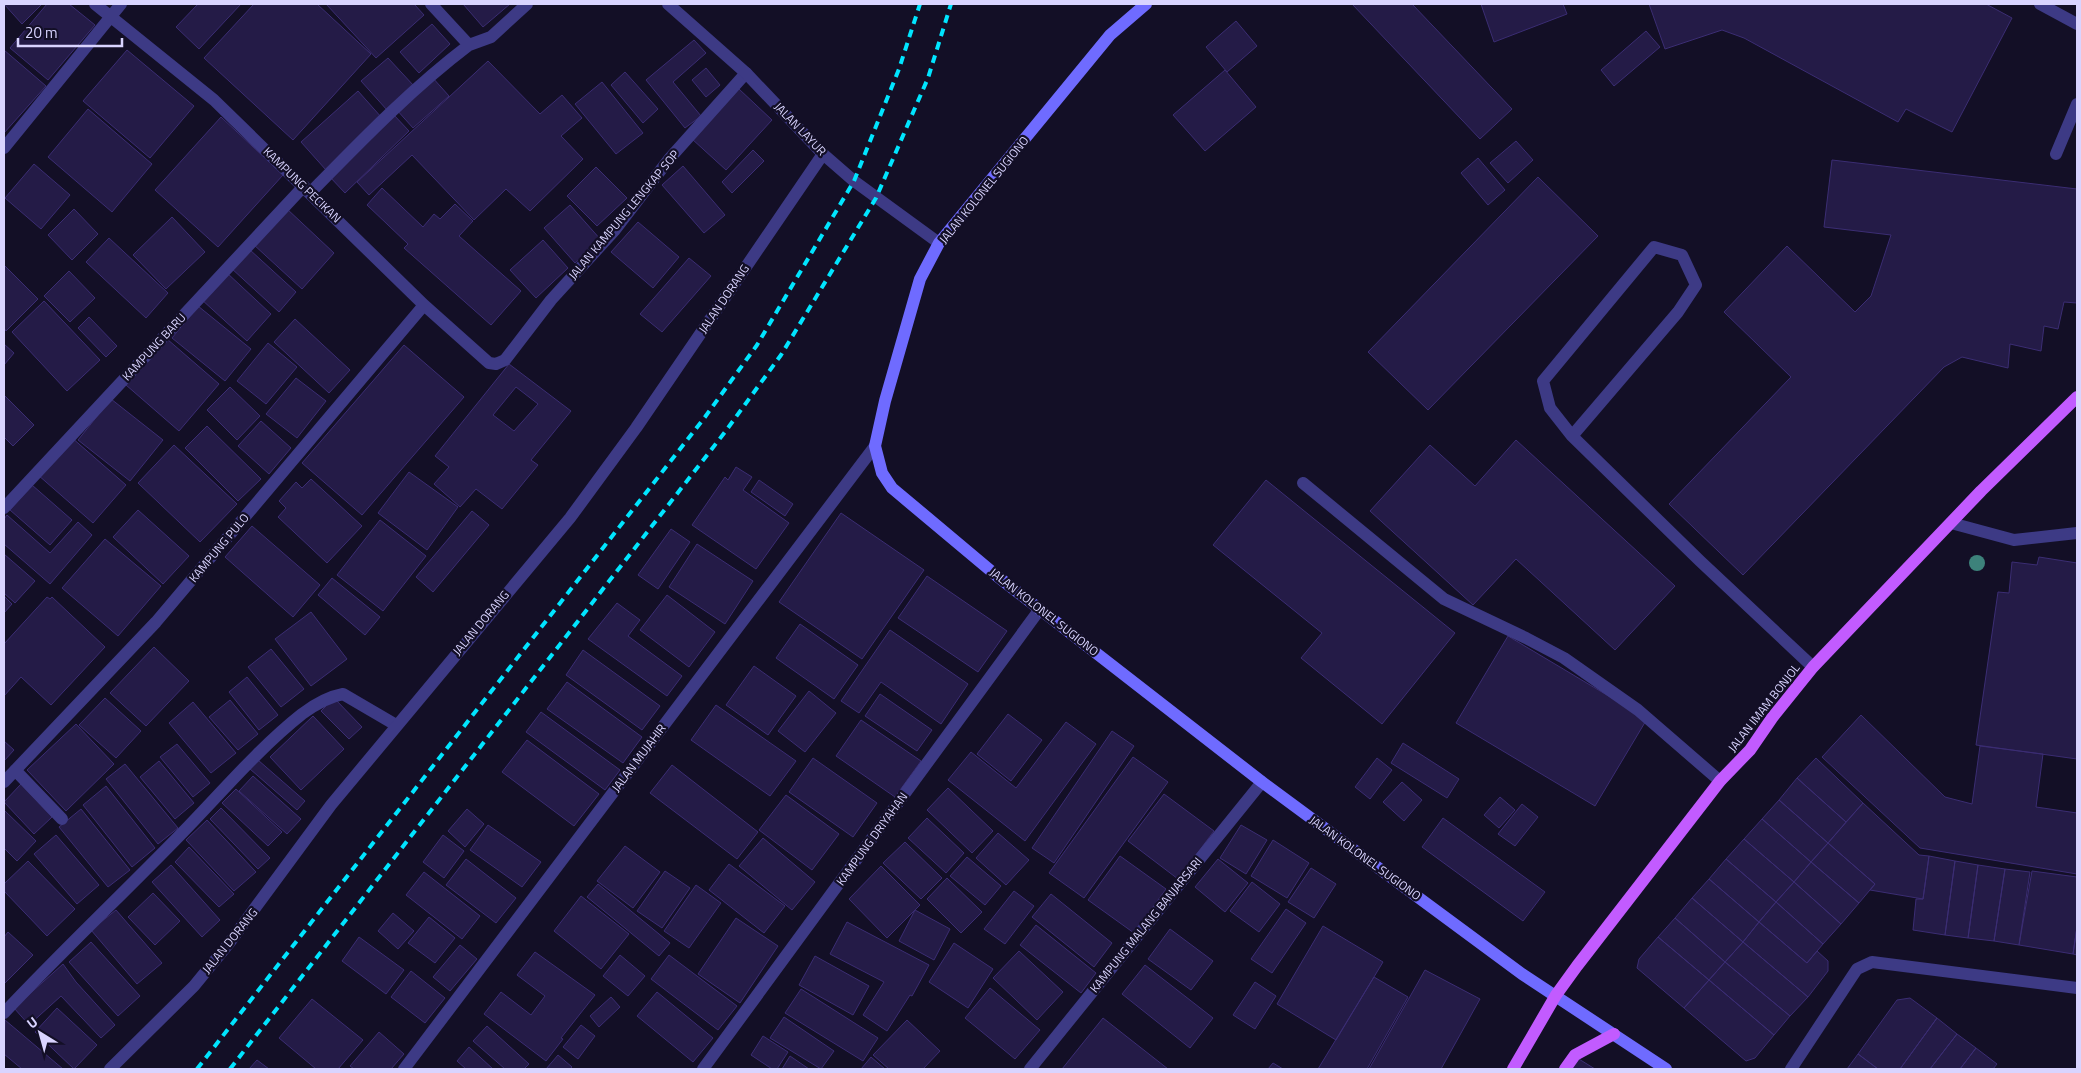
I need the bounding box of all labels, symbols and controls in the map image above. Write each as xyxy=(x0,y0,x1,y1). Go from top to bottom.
scale bar xyxy=(18,15,121,47)
text: 20 m xyxy=(25,21,58,44)
street label: JALAN LAYUR xyxy=(770,98,831,160)
street label: JALAN KOLONEL SUGIONO xyxy=(934,132,1033,248)
street label: KAMPUNG PECIKAN xyxy=(259,142,346,227)
street label: JALAN KAMPUNG LENGKAP SOP xyxy=(563,146,684,284)
street label: JALAN DORANG xyxy=(693,260,754,337)
street label: KAMPUNG BARU xyxy=(117,309,190,385)
street label: KAMPUNG PULO xyxy=(184,509,253,586)
street label: JALAN KOLONEL SUGIONO xyxy=(986,563,1103,660)
street label: JALAN DORANG xyxy=(448,586,514,659)
street label: JALAN IMAM BONJOL xyxy=(1723,659,1804,756)
street label: JALAN MUJAHIR xyxy=(607,720,671,796)
street label: KAMPUNG DRIYAHAN xyxy=(831,788,912,889)
street label: JALAN KOLONEL SUGIONO xyxy=(1306,811,1425,905)
street label: KAMPUNG MALANG BANJARSARI xyxy=(1085,853,1206,997)
street label: JALAN DORANG xyxy=(197,904,262,978)
north arrow xyxy=(15,1008,65,1058)
text: U xyxy=(22,1011,42,1033)

